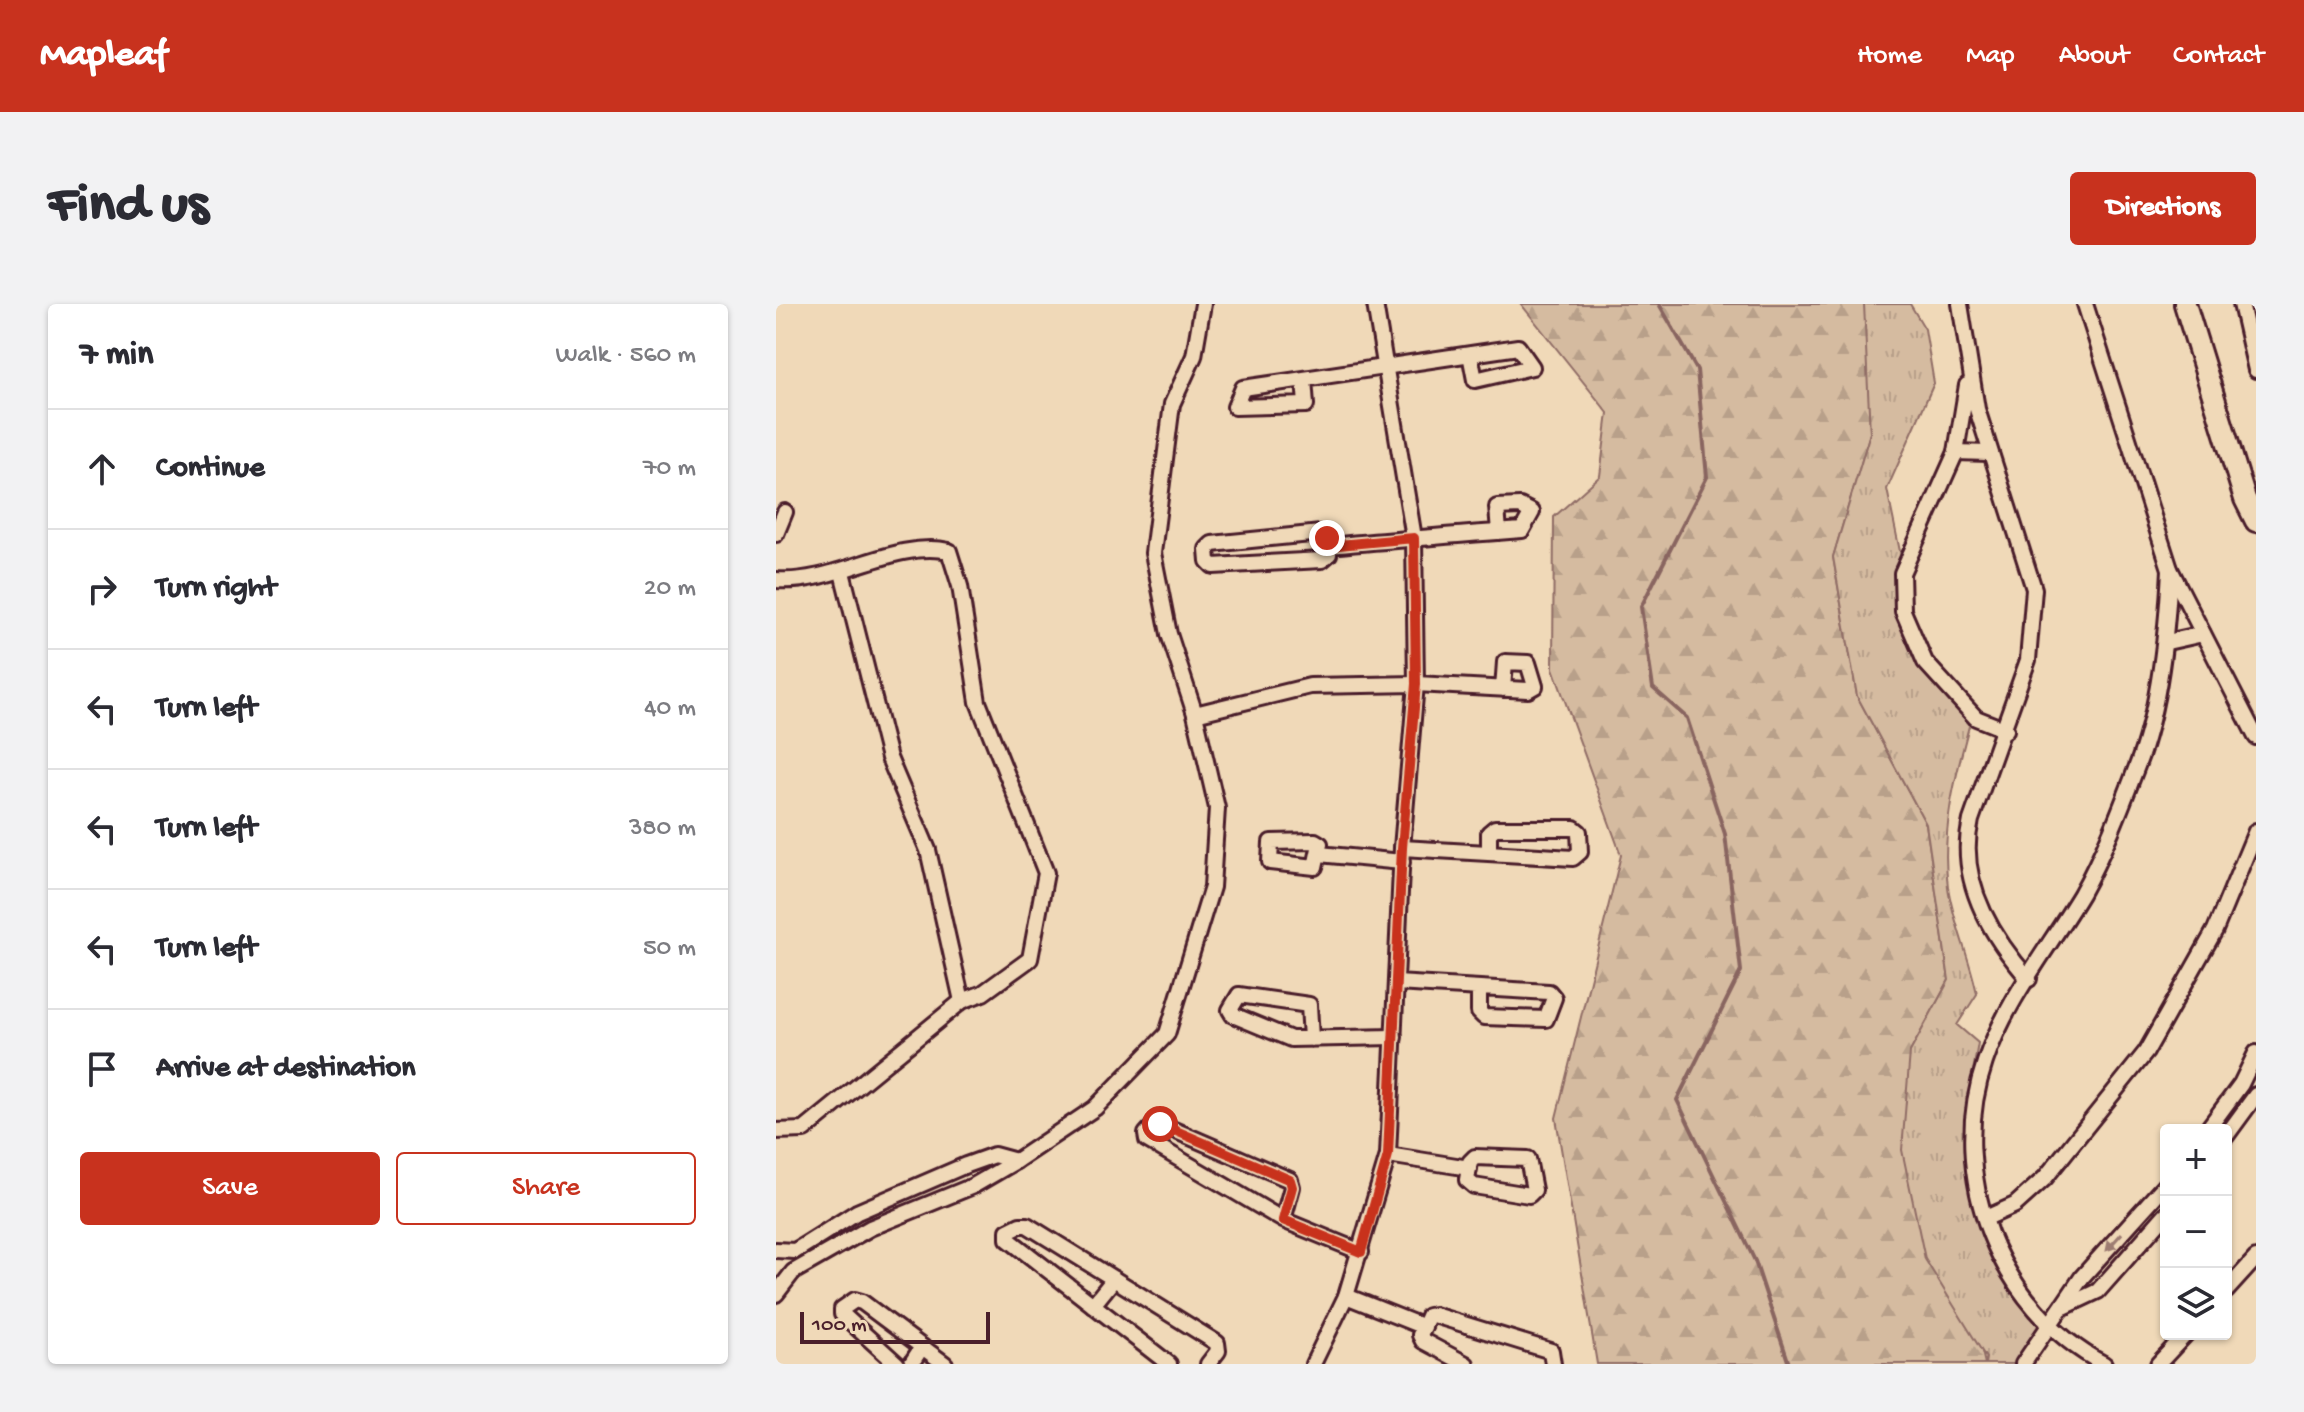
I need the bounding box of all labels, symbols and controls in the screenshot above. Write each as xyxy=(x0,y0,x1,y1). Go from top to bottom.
text: Mapleaf xyxy=(40,34,167,78)
text: Home xyxy=(1857,40,1922,73)
text: Map xyxy=(1966,40,2015,73)
text: About xyxy=(2059,40,2129,73)
text: Contact xyxy=(2173,40,2264,73)
button: Directions xyxy=(2070,172,2256,245)
text: Find us xyxy=(48,175,208,241)
text: 7 min xyxy=(80,336,153,376)
text: Walk · 560 m xyxy=(555,341,696,372)
icon: ahead xyxy=(80,447,124,491)
text: Continue xyxy=(156,452,265,487)
text: 70 m xyxy=(643,454,696,485)
route end xyxy=(1309,520,1345,556)
icon: right xyxy=(80,567,124,611)
text: Turn right xyxy=(156,572,276,607)
text: 20 m xyxy=(644,574,696,605)
icon: left xyxy=(80,687,124,731)
text: Turn left xyxy=(156,692,257,727)
text: 40 m xyxy=(644,694,696,725)
icon: left xyxy=(80,807,124,851)
text: Turn left xyxy=(156,812,257,847)
text: 380 m xyxy=(629,814,696,845)
icon: left xyxy=(80,927,124,971)
text: Turn left xyxy=(156,932,257,967)
text: 50 m xyxy=(643,934,696,965)
icon: arrive xyxy=(80,1047,124,1091)
text: Arrive at destination xyxy=(156,1052,416,1087)
route start xyxy=(1142,1106,1178,1142)
map controls xyxy=(2160,1124,2232,1340)
button: + xyxy=(2160,1124,2232,1196)
button: Save xyxy=(80,1152,380,1225)
button: Share xyxy=(396,1152,696,1225)
button: − xyxy=(2160,1196,2232,1268)
one-way arrow xyxy=(2105,1232,2123,1251)
button: layers xyxy=(2160,1268,2232,1340)
scale bar xyxy=(800,1308,990,1344)
text: 100 m xyxy=(812,1313,867,1339)

